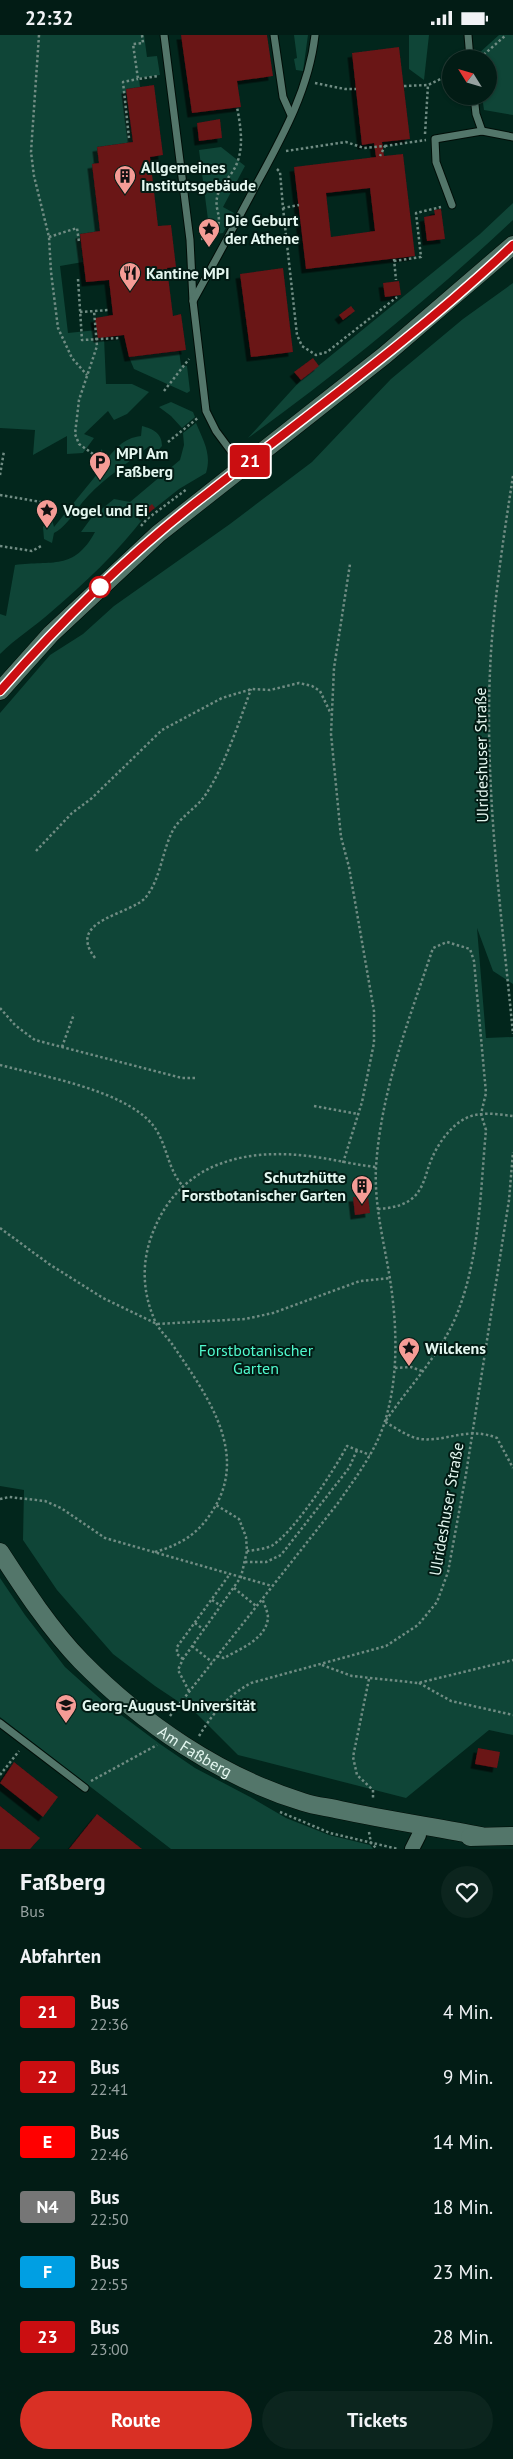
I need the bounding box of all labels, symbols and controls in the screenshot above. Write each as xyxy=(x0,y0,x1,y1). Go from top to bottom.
text: 22:32 xyxy=(25,6,73,30)
north arrow xyxy=(442,50,498,105)
map controls xyxy=(442,50,497,105)
place label: Allgemeines Institutsgebäude xyxy=(141,157,256,195)
building icon: Allgemeines Institutsgebäude xyxy=(113,164,137,195)
place label: Die Geburt der Athene xyxy=(225,210,299,248)
place icon: Die Geburt der Athene xyxy=(197,217,221,248)
restaurant icon: Kantine MPI xyxy=(118,261,142,292)
place label: Kantine MPI xyxy=(146,263,230,283)
place label: MPI Am Faßberg xyxy=(116,443,173,481)
line badge: 21 xyxy=(228,445,272,477)
text: 21 xyxy=(240,449,260,472)
parking icon: MPI Am Faßberg xyxy=(88,450,112,481)
place icon: Vogel und Ei xyxy=(35,498,59,529)
place label: Vogel und Ei xyxy=(62,500,148,520)
unlabelled marker xyxy=(89,576,111,598)
street label: Ulrideshuser Straße xyxy=(470,687,492,823)
place label: Schutzhütte Forstbotanischer Garten xyxy=(182,1167,346,1205)
building icon: Schutzhütte Forstbotanischer Garten xyxy=(350,1174,374,1205)
place icon: Wilckens xyxy=(397,1336,421,1367)
place label: Wilckens xyxy=(425,1338,486,1358)
park label: Forstbotanischer Garten xyxy=(199,1340,314,1378)
street label: Ulrideshuser Straße xyxy=(424,1441,468,1577)
school or university icon: Georg-August-Universität xyxy=(54,1693,78,1724)
place label: Georg-August-Universität xyxy=(82,1695,256,1715)
street label: Am Faßberg xyxy=(154,1721,236,1781)
text: Faßberg xyxy=(20,1866,106,1897)
button: heart xyxy=(441,1866,493,1918)
text: Bus xyxy=(20,1901,45,1921)
text: Abfahrten xyxy=(20,1944,101,1968)
text: Bus xyxy=(90,1990,119,2014)
text: 21 xyxy=(37,2000,58,2023)
text: 4 Min. xyxy=(443,2000,493,2024)
text: 22:36 xyxy=(90,2014,128,2034)
text: Bus xyxy=(90,2055,119,2079)
text: 22 xyxy=(37,2065,58,2088)
text: 9 Min. xyxy=(443,2065,493,2089)
text: 22:41 xyxy=(90,2079,128,2099)
text: Bus xyxy=(90,2120,119,2144)
text: E xyxy=(43,2130,52,2153)
text: 14 Min. xyxy=(433,2130,493,2154)
text: 22:46 xyxy=(90,2144,128,2164)
text: Bus xyxy=(90,2185,119,2209)
text: N4 xyxy=(36,2195,59,2218)
text: 18 Min. xyxy=(433,2195,493,2219)
text: 22:50 xyxy=(90,2209,128,2229)
text: Bus xyxy=(90,2250,119,2274)
text: F xyxy=(43,2260,52,2283)
text: 23 Min. xyxy=(433,2260,493,2284)
text: 22:55 xyxy=(90,2274,128,2294)
text: Bus xyxy=(90,2315,119,2339)
text: 23 xyxy=(37,2325,58,2348)
text: 28 Min. xyxy=(433,2325,493,2349)
text: 23:00 xyxy=(90,2339,128,2359)
button: Route xyxy=(20,2391,252,2449)
button: Tickets xyxy=(262,2391,493,2449)

